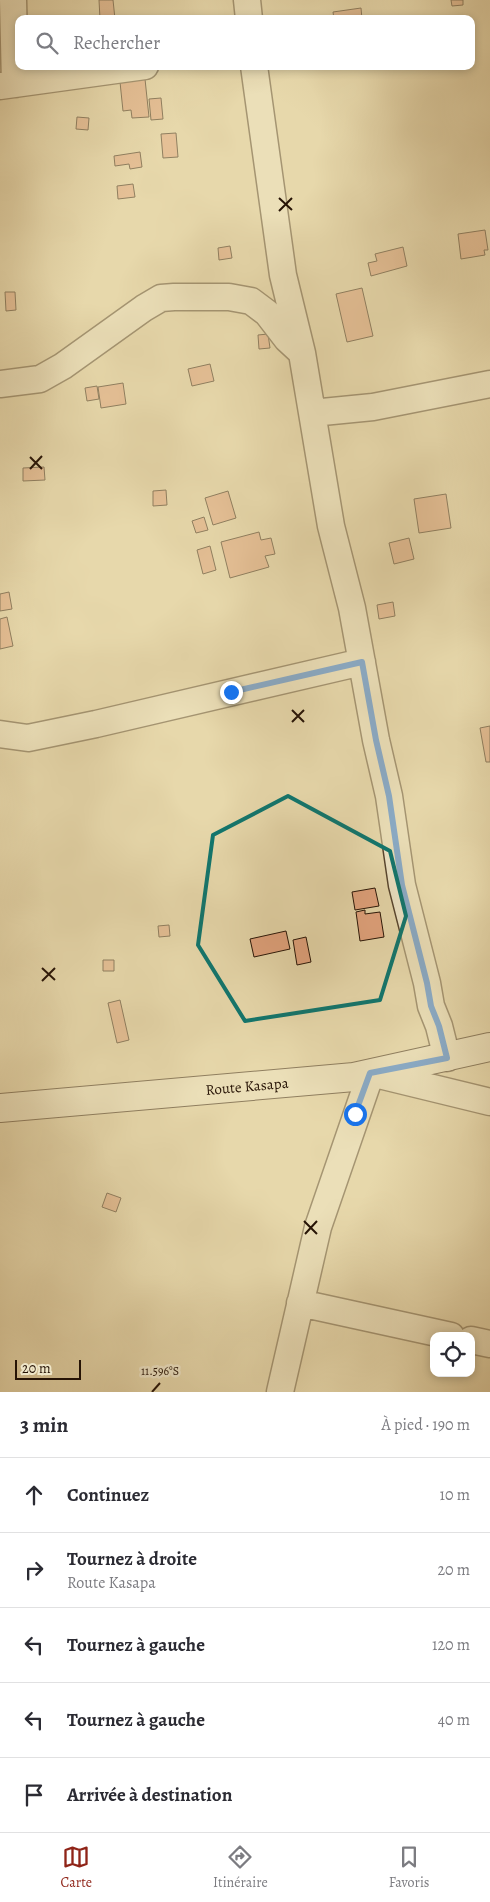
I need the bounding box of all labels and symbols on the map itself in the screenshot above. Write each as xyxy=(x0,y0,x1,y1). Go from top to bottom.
route end xyxy=(220,681,243,704)
street label: Route Kasapa xyxy=(205,1073,289,1100)
route start xyxy=(344,1103,367,1126)
scale bar xyxy=(15,1357,81,1380)
text: 11.596°S xyxy=(141,1363,179,1379)

